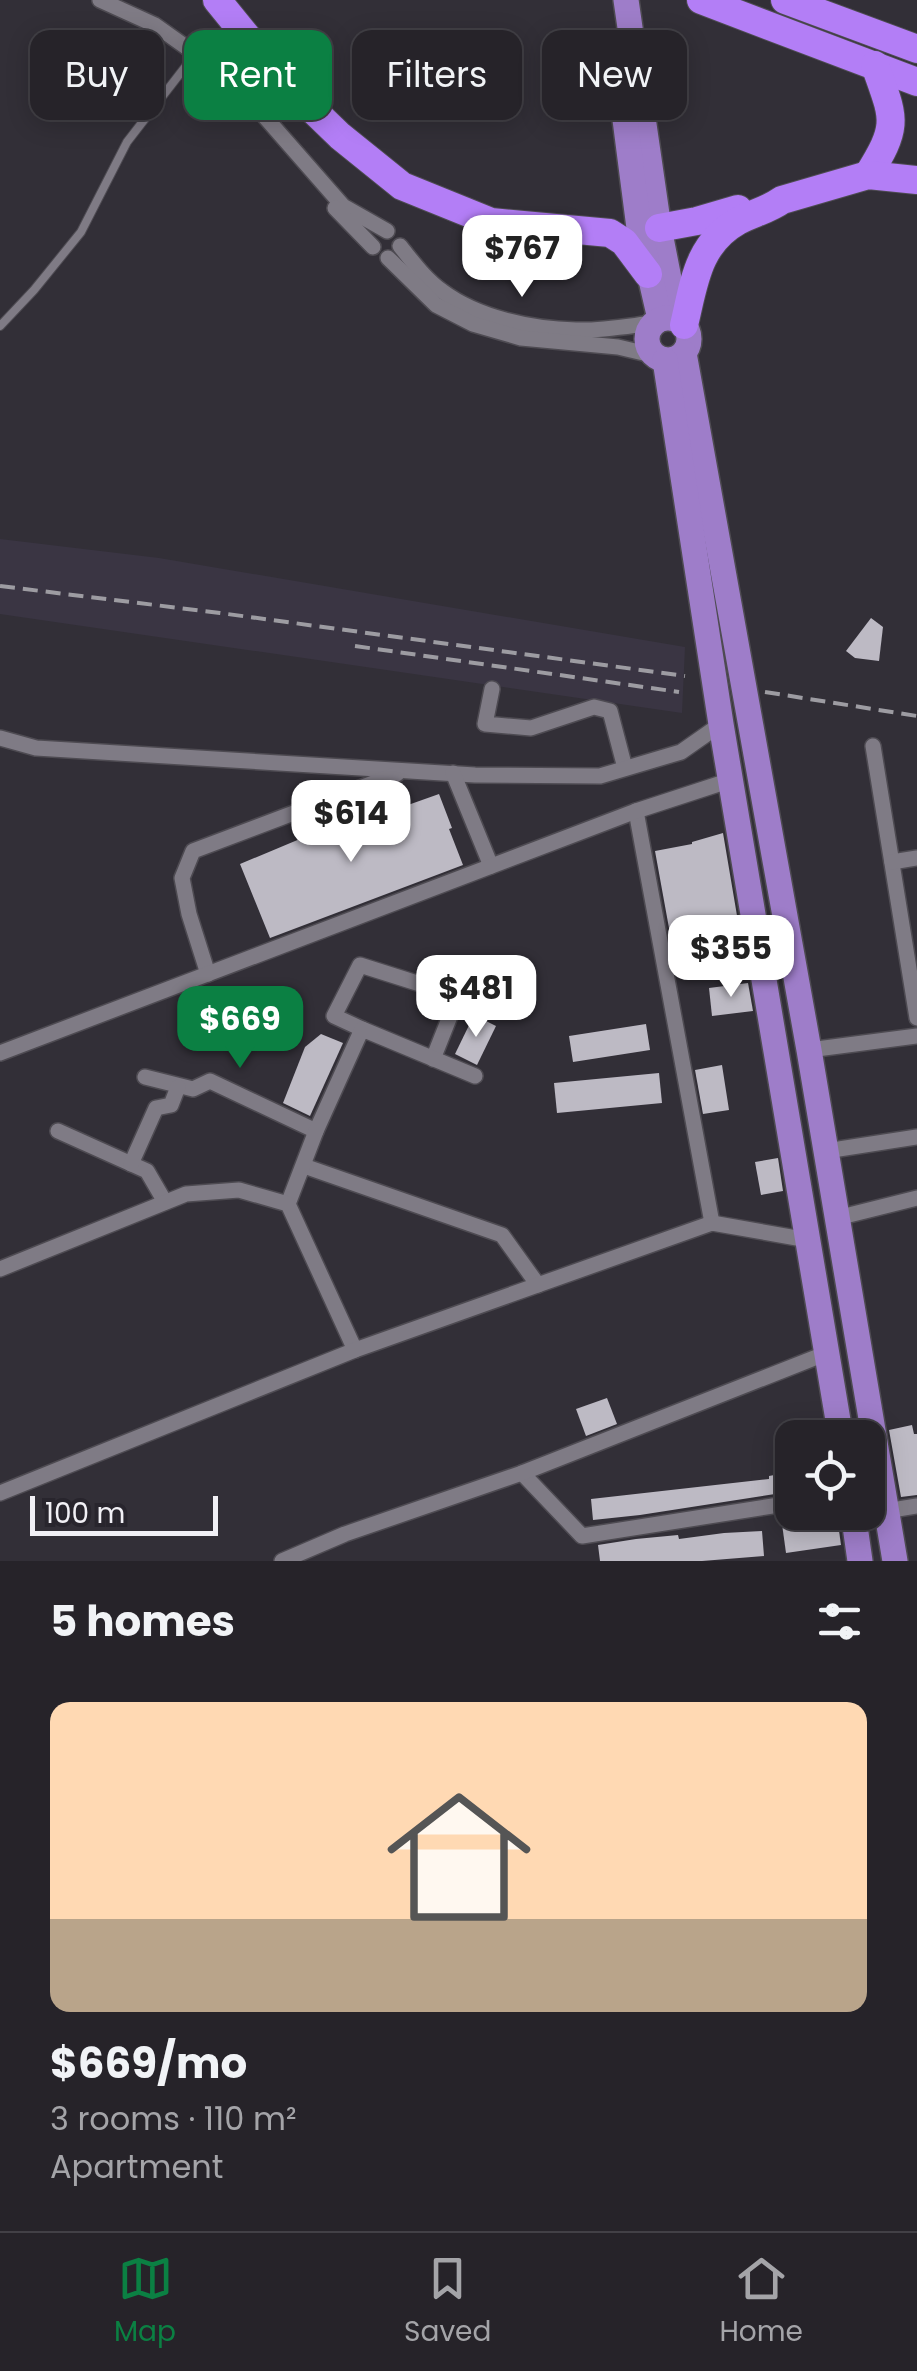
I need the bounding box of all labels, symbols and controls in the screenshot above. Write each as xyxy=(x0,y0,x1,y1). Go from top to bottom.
chip: Buy xyxy=(30,30,164,120)
chip: Rent xyxy=(184,30,332,120)
chip: Filters xyxy=(352,30,522,120)
chip: New xyxy=(542,30,687,120)
pin: $767 xyxy=(463,215,581,300)
text: $767 xyxy=(484,225,560,270)
pin: $614 xyxy=(292,780,410,865)
text: $614 xyxy=(313,790,389,835)
pin: $355 xyxy=(672,915,790,1000)
text: $355 xyxy=(690,925,772,970)
pin: $481 xyxy=(417,955,535,1040)
text: $481 xyxy=(438,965,514,1010)
pin: $669 xyxy=(181,986,299,1071)
text: $669 xyxy=(199,996,281,1041)
map controls xyxy=(775,1420,885,1530)
button: locate xyxy=(775,1420,885,1530)
scale bar xyxy=(30,1491,218,1536)
text: 100 m xyxy=(45,1494,125,1533)
text: 5 homes xyxy=(50,1592,235,1651)
icon: filters xyxy=(812,1594,867,1649)
icon: home xyxy=(369,1767,549,1947)
text: $669/mo xyxy=(50,2034,247,2093)
text: 3 rooms · 110 m² xyxy=(50,2096,296,2141)
text: Apartment xyxy=(50,2144,223,2189)
tab: Map xyxy=(114,2251,176,2353)
tab: Saved xyxy=(404,2251,491,2353)
tab: Home xyxy=(719,2251,803,2353)

